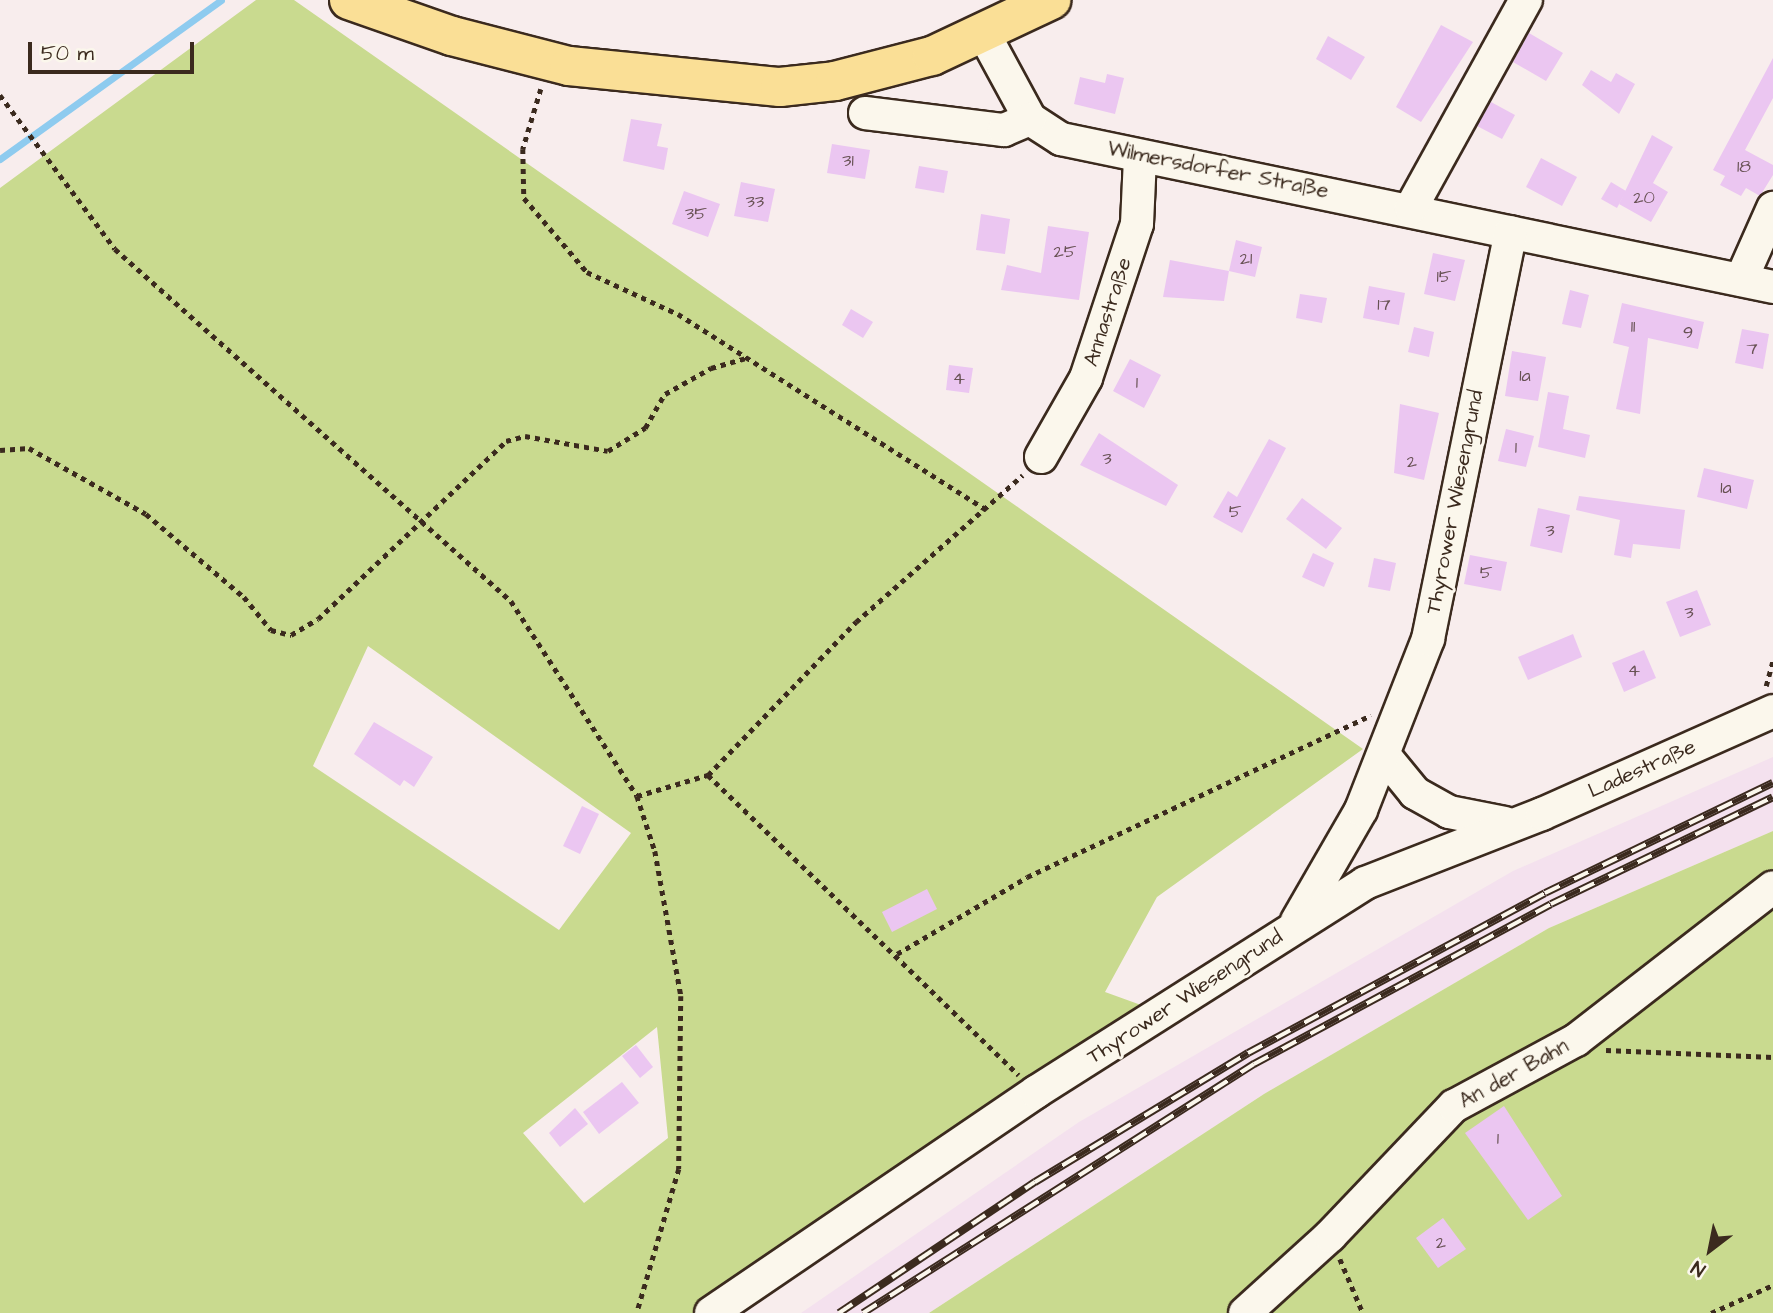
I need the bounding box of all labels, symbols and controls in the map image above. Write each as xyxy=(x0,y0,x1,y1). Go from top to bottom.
scale bar xyxy=(32,28,198,72)
text: 50 m xyxy=(41,39,94,68)
street label: Wilmersdorfer Straße xyxy=(1105,136,1331,204)
house number: 31 xyxy=(842,150,854,172)
house number: 18 xyxy=(1737,156,1751,178)
house number: 20 xyxy=(1633,187,1655,209)
house number: 33 xyxy=(746,191,764,213)
house number: 35 xyxy=(685,203,707,225)
house number: 25 xyxy=(1053,241,1077,263)
house number: 21 xyxy=(1240,248,1252,270)
street label: Annastraße xyxy=(1079,254,1137,370)
house number: 15 xyxy=(1436,266,1452,288)
house number: 17 xyxy=(1377,294,1391,316)
house number: 11 xyxy=(1631,316,1635,338)
house number: 9 xyxy=(1683,322,1693,344)
house number: 7 xyxy=(1746,338,1758,360)
house number: 1a xyxy=(1519,365,1531,387)
house number: 4 xyxy=(953,368,965,390)
house number: 1 xyxy=(1136,372,1138,394)
street label: Thyrower Wiesengrund xyxy=(1421,388,1489,616)
house number: 1 xyxy=(1515,437,1517,459)
house number: 3 xyxy=(1102,448,1112,470)
house number: 2 xyxy=(1407,451,1417,473)
house number: 1a xyxy=(1720,477,1732,499)
house number: 5 xyxy=(1229,501,1241,523)
house number: 3 xyxy=(1545,520,1555,542)
house number: 5 xyxy=(1480,562,1492,584)
house number: 3 xyxy=(1684,602,1694,624)
house number: 4 xyxy=(1628,660,1640,682)
street label: Ladestraße xyxy=(1584,734,1700,804)
street label: Thyrower Wiesengrund xyxy=(1083,924,1287,1070)
street label: An der Bahn xyxy=(1455,1034,1573,1114)
house number: 1 xyxy=(1497,1128,1499,1150)
north arrow xyxy=(1675,1215,1745,1285)
house number: 2 xyxy=(1436,1232,1446,1254)
text: N xyxy=(1686,1254,1711,1283)

